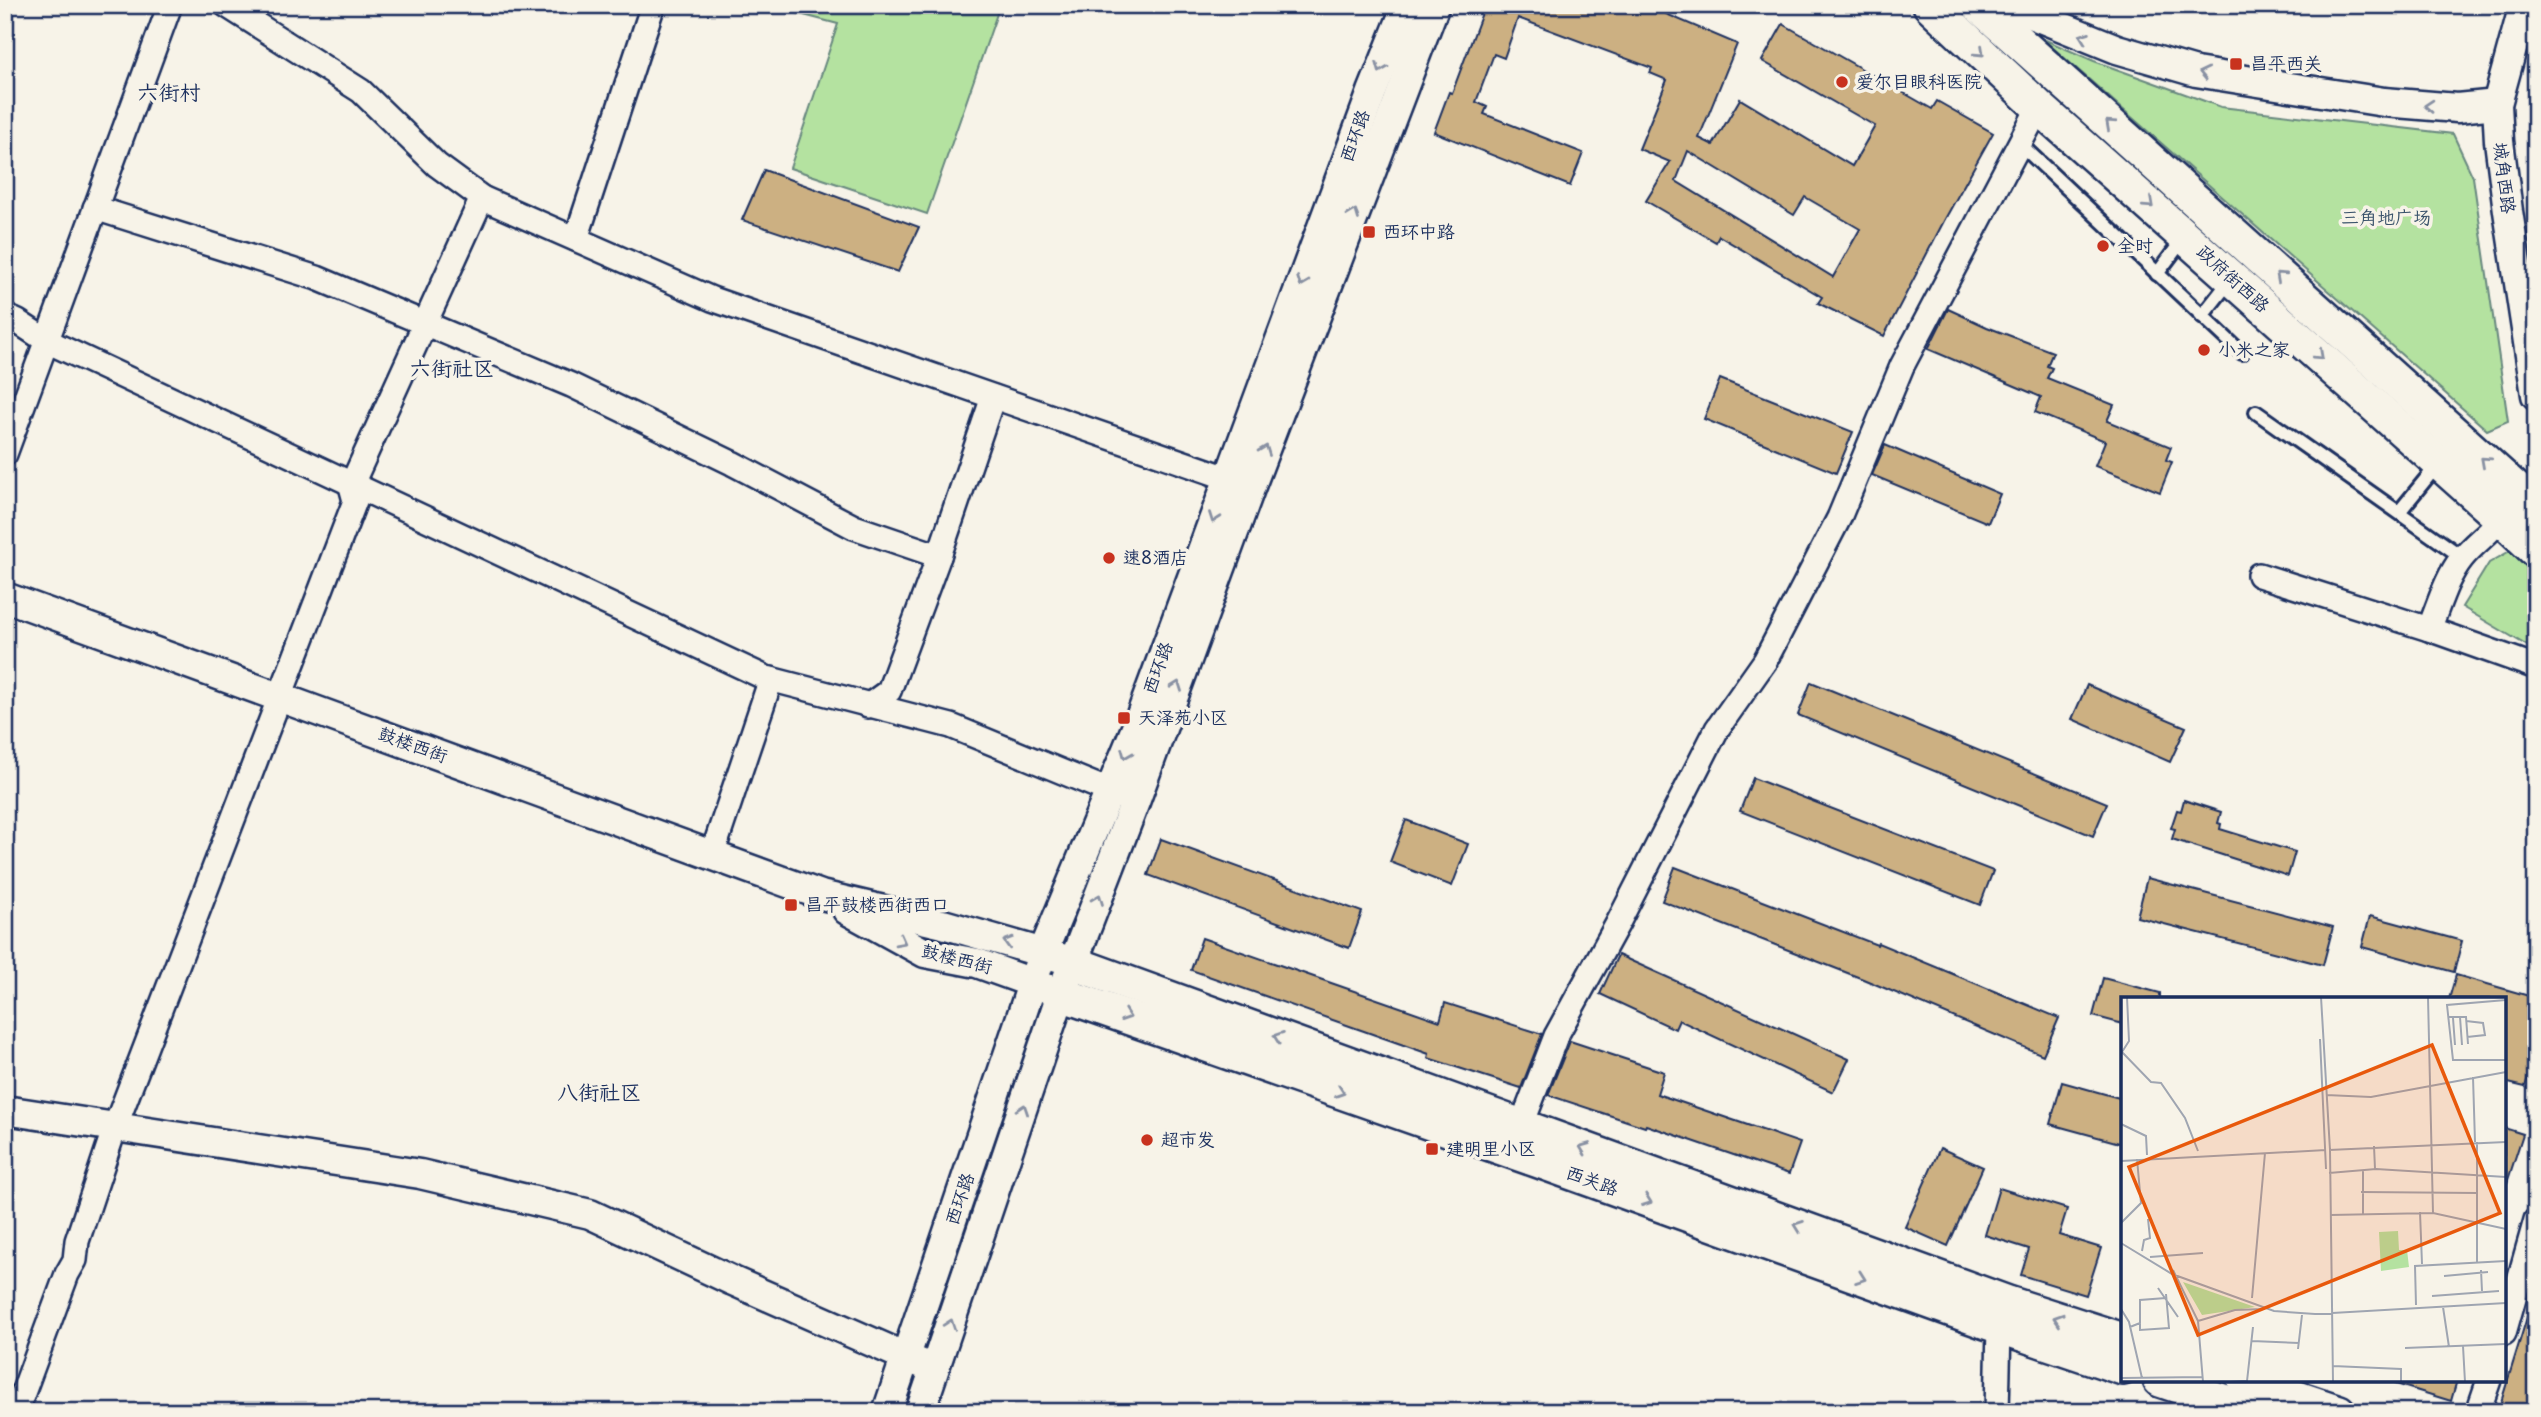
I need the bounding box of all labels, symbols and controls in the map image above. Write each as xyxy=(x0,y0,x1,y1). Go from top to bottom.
one-way arrow xyxy=(2079,31,2091,45)
one-way arrow xyxy=(1972,44,1985,56)
place label: 昌平西关 xyxy=(2250,49,2322,76)
marker: 昌平西关 xyxy=(2228,56,2244,72)
one-way arrow xyxy=(1376,62,1390,74)
one-way arrow xyxy=(2198,66,2210,81)
place label: 爱尔目眼科医院 xyxy=(1856,67,1982,94)
marker: 爱尔目眼科医院 xyxy=(1834,74,1850,90)
district label: 六街村 xyxy=(138,75,201,107)
one-way arrow xyxy=(2423,99,2434,114)
street label: 西环路 xyxy=(1332,105,1376,165)
one-way arrow xyxy=(2105,120,2118,132)
street label: 城角西路 xyxy=(2488,140,2523,215)
one-way arrow xyxy=(2141,196,2154,208)
park label: 三角地广场 xyxy=(2341,203,2431,230)
one-way arrow xyxy=(1346,209,1360,221)
place label: 西环中路 xyxy=(1383,217,1455,244)
marker: 西环中路 xyxy=(1361,224,1377,240)
place label: 全时 xyxy=(2117,231,2153,258)
marker: 全时 xyxy=(2095,238,2111,254)
street label: 政府街西路 xyxy=(2192,238,2276,318)
one-way arrow xyxy=(2275,272,2288,284)
one-way arrow xyxy=(1297,275,1311,287)
place label: 小米之家 xyxy=(2218,335,2290,362)
marker: 小米之家 xyxy=(2196,342,2212,358)
one-way arrow xyxy=(2311,347,2324,360)
district label: 六街社区 xyxy=(410,351,494,383)
one-way arrow xyxy=(1256,444,1270,456)
one-way arrow xyxy=(2480,457,2493,469)
one-way arrow xyxy=(1208,511,1222,523)
place label: 速8酒店 xyxy=(1123,543,1188,570)
marker: 速8酒店 xyxy=(1101,550,1117,566)
street label: 西环路 xyxy=(1135,637,1179,697)
one-way arrow xyxy=(1169,680,1183,692)
place label: 天泽苑小区 xyxy=(1138,703,1228,730)
marker: 天泽苑小区 xyxy=(1116,710,1132,726)
street label: 鼓楼西街 xyxy=(375,719,452,769)
one-way arrow xyxy=(1120,747,1134,759)
place label: 昌平鼓楼西街西口 xyxy=(805,890,949,917)
one-way arrow xyxy=(1089,894,1103,906)
marker: 昌平鼓楼西街西口 xyxy=(783,897,799,913)
one-way arrow xyxy=(894,933,906,947)
street label: 鼓楼西街 xyxy=(919,936,996,979)
one-way arrow xyxy=(1002,936,1014,951)
inset map xyxy=(2121,997,2506,1382)
one-way arrow xyxy=(1119,1008,1131,1022)
one-way arrow xyxy=(1272,1031,1284,1045)
district label: 八街社区 xyxy=(557,1075,641,1107)
one-way arrow xyxy=(1334,1083,1346,1097)
one-way arrow xyxy=(1015,1103,1029,1115)
place label: 超市发 xyxy=(1161,1125,1215,1152)
marker: 超市发 xyxy=(1139,1132,1155,1148)
place label: 建明里小区 xyxy=(1446,1134,1536,1161)
marker: 建明里小区 xyxy=(1424,1141,1440,1157)
one-way arrow xyxy=(1578,1142,1590,1156)
street label: 西关路 xyxy=(1563,1158,1623,1202)
street label: 西环路 xyxy=(937,1169,980,1228)
one-way arrow xyxy=(1640,1193,1653,1207)
one-way arrow xyxy=(1792,1220,1804,1234)
one-way arrow xyxy=(1855,1270,1867,1284)
one-way arrow xyxy=(2052,1313,2065,1327)
one-way arrow xyxy=(942,1318,956,1331)

